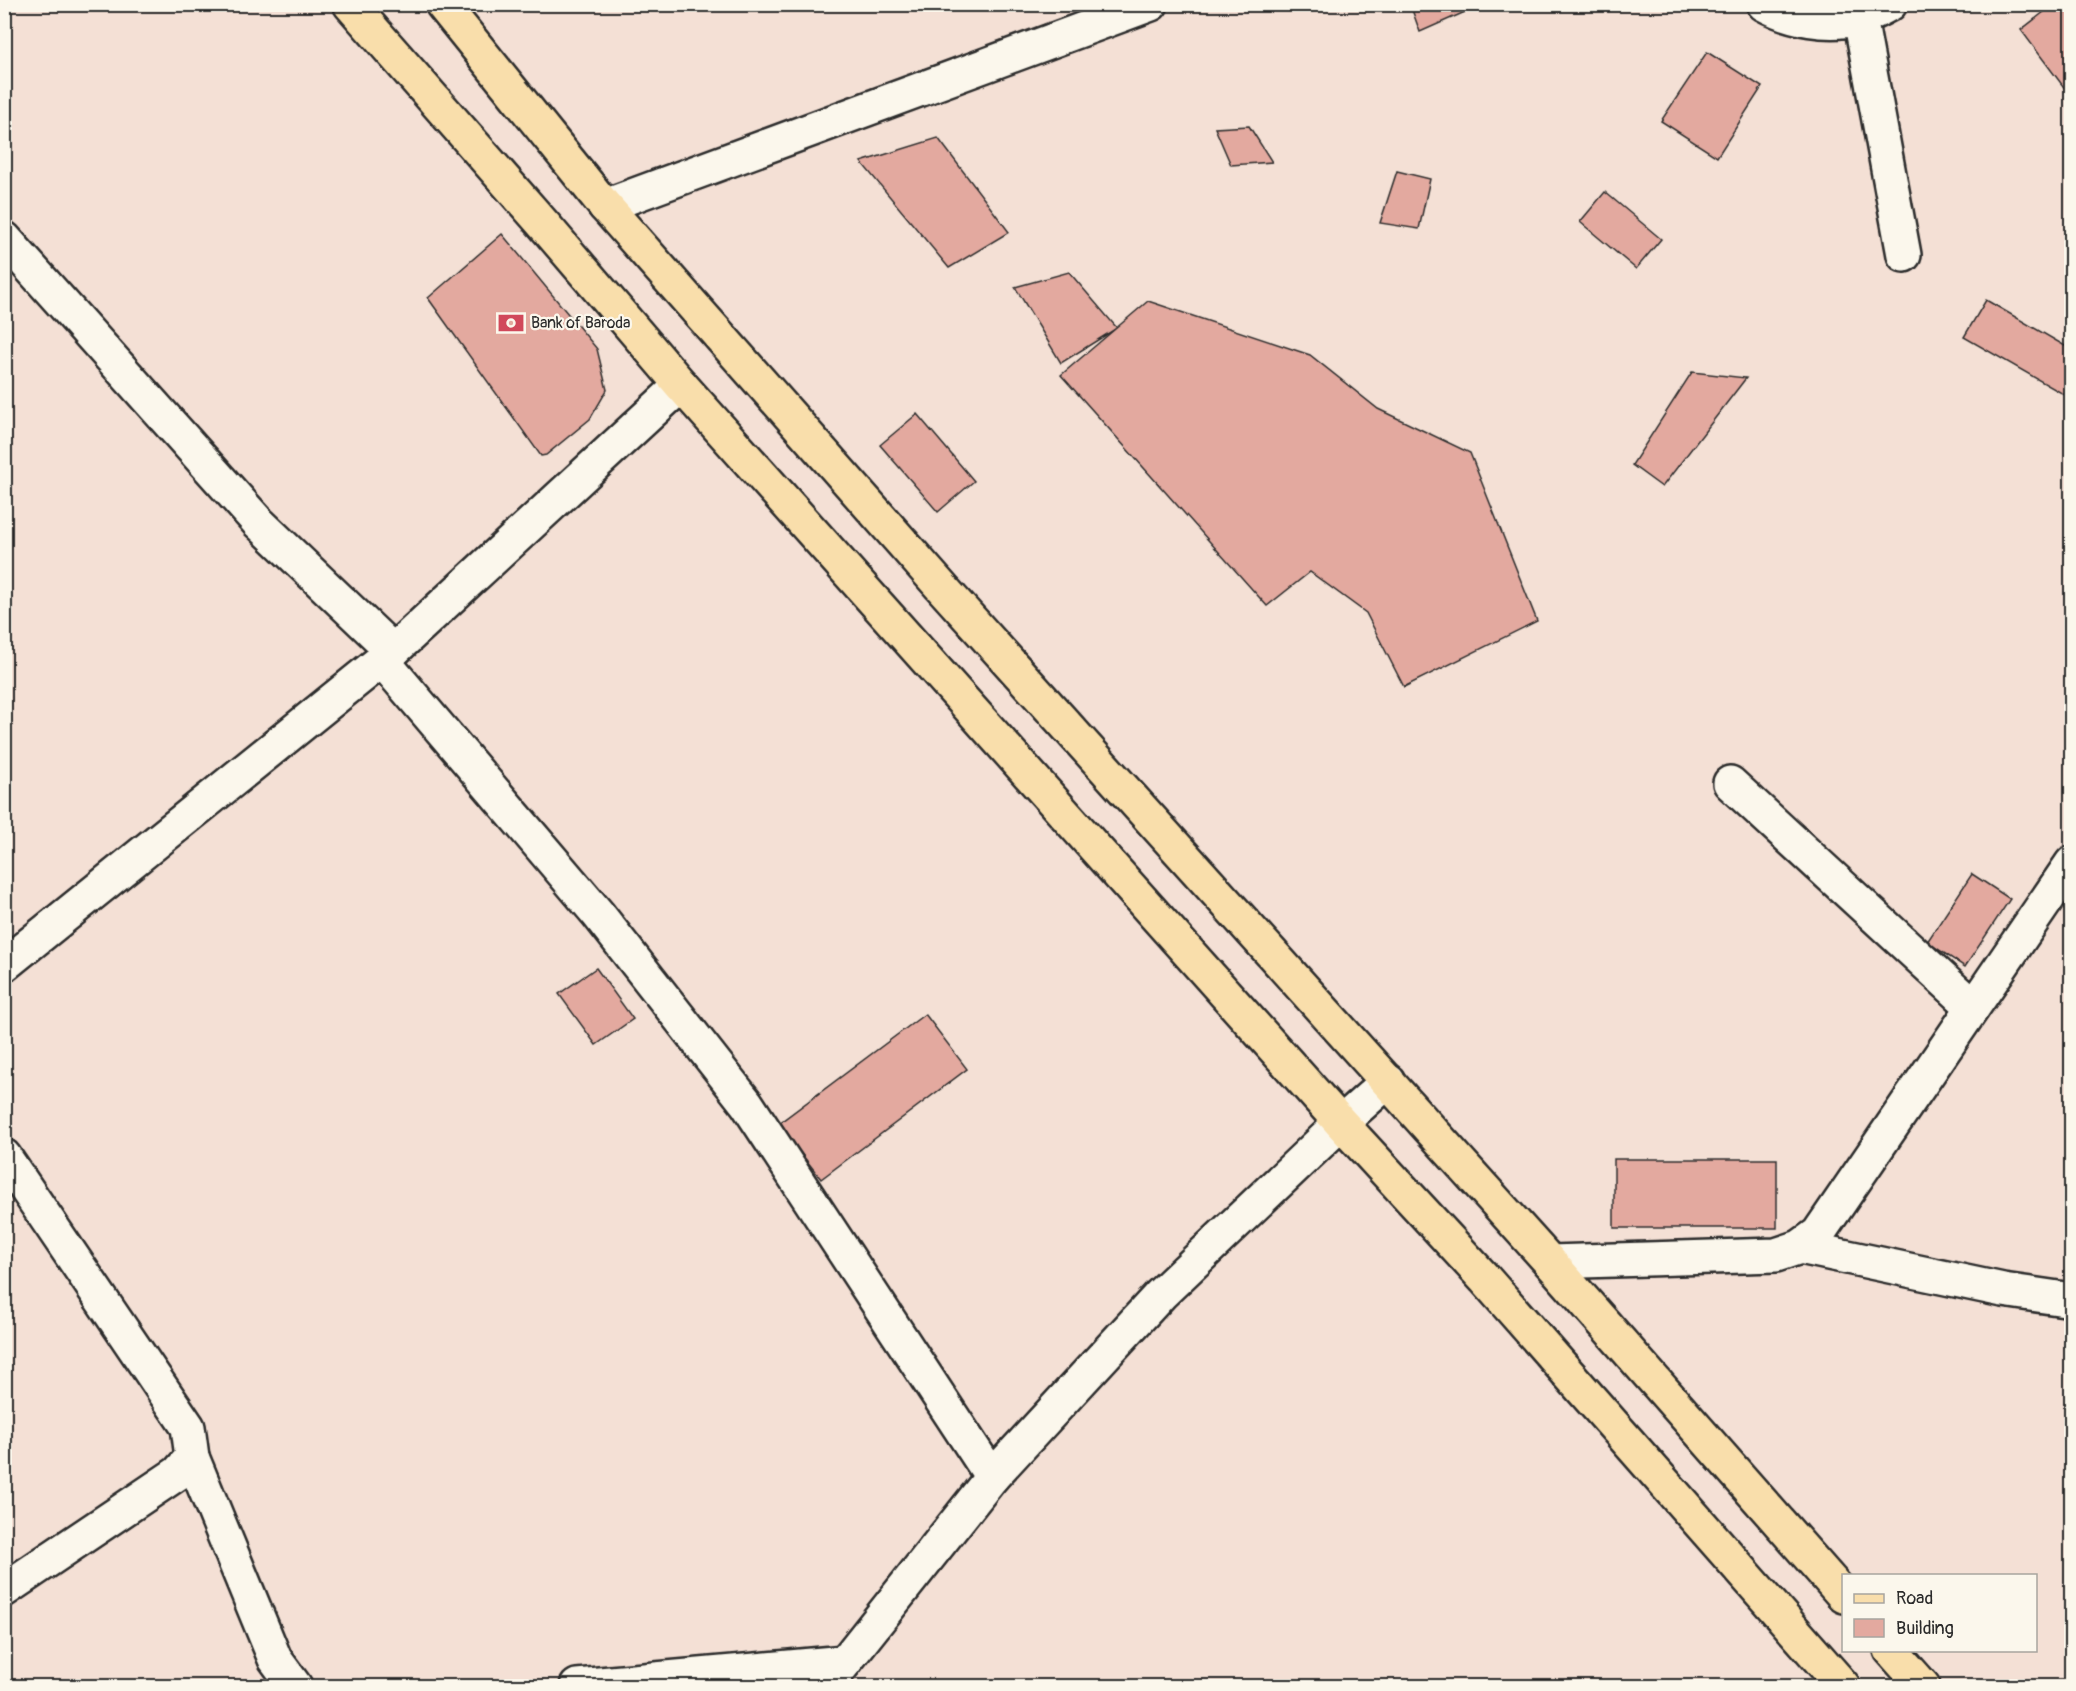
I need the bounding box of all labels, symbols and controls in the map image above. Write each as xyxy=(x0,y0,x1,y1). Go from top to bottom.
bank icon: Bank of Baroda xyxy=(496,308,526,338)
place label: Bank of Baroda xyxy=(531,313,631,333)
legend xyxy=(1842,1574,2037,1652)
text: Road xyxy=(1896,1587,1933,1610)
text: Building xyxy=(1896,1617,1954,1640)

